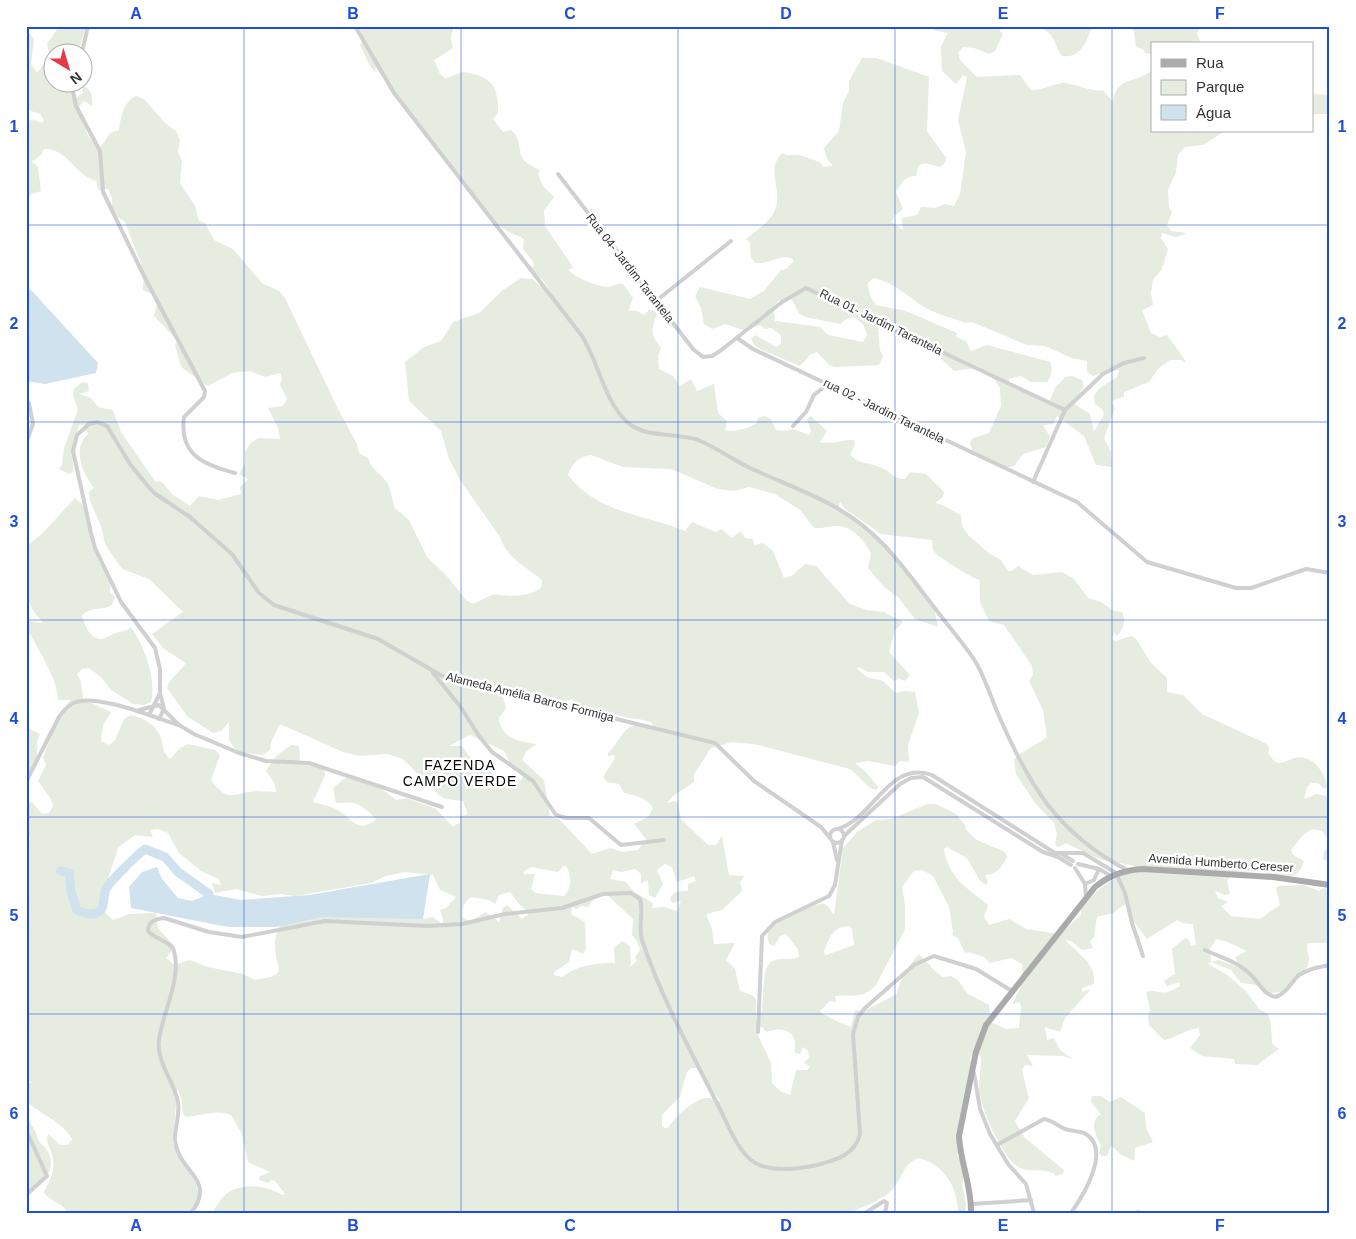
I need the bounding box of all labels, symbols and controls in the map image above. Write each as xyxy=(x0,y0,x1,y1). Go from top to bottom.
text: A xyxy=(130,5,142,22)
text: B xyxy=(347,5,359,22)
text: C xyxy=(564,5,576,22)
text: D xyxy=(780,5,792,22)
text: E xyxy=(998,5,1009,22)
text: F xyxy=(1215,5,1225,22)
north arrow xyxy=(42,42,92,92)
legend xyxy=(1151,42,1314,132)
text: Rua xyxy=(1196,54,1224,71)
text: N xyxy=(67,69,85,88)
text: Parque xyxy=(1196,78,1244,95)
text: Água xyxy=(1196,104,1232,121)
text: 1 xyxy=(10,118,19,135)
text: 1 xyxy=(1338,118,1347,135)
street label: Rua 04- Jardim Tarantela xyxy=(583,211,677,326)
street label: Rua 01- Jardim Tarantela xyxy=(817,286,945,358)
text: 2 xyxy=(10,315,19,332)
text: 2 xyxy=(1338,315,1347,332)
street label: rua 02 - Jardim Tarantela xyxy=(821,376,947,447)
text: 3 xyxy=(10,513,19,530)
text: 3 xyxy=(1338,513,1347,530)
street label: Alameda Amélia Barros Formiga xyxy=(445,669,616,725)
text: 4 xyxy=(10,710,19,727)
text: 4 xyxy=(1338,710,1347,727)
district label: FAZENDA CAMPO VERDE xyxy=(403,757,517,789)
street label: Avenida Humberto Cereser xyxy=(1148,851,1294,875)
text: 5 xyxy=(10,907,19,924)
text: 5 xyxy=(1338,907,1347,924)
text: 6 xyxy=(10,1105,19,1122)
text: 6 xyxy=(1338,1105,1347,1122)
text: A xyxy=(130,1217,142,1234)
text: B xyxy=(347,1217,359,1234)
text: C xyxy=(564,1217,576,1234)
text: D xyxy=(780,1217,792,1234)
text: E xyxy=(998,1217,1009,1234)
text: F xyxy=(1215,1217,1225,1234)

